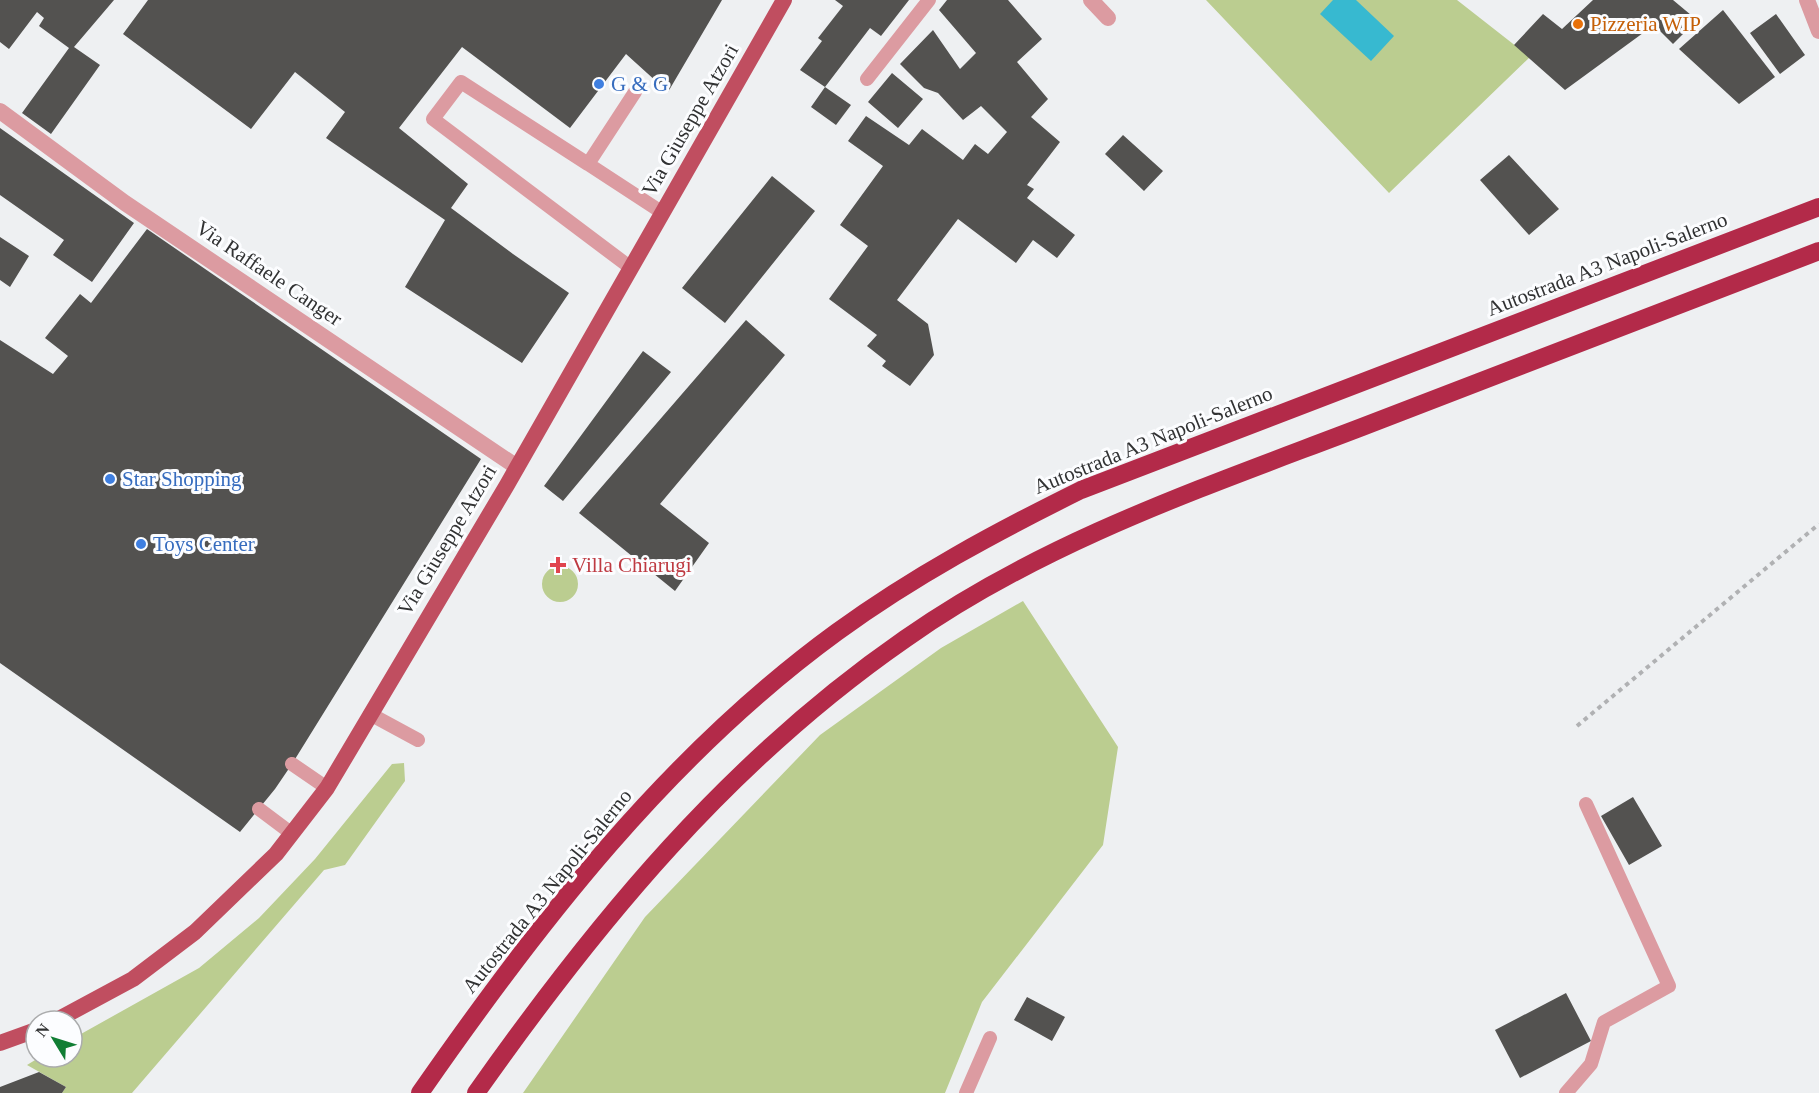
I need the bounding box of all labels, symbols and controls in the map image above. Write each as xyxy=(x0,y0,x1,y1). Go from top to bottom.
place label: Pizzeria WIP xyxy=(1590,12,1701,36)
marker: Pizzeria WIP xyxy=(1571,17,1585,31)
street label: Via Giuseppe Atzori xyxy=(637,40,743,200)
place label: G & G xyxy=(611,72,668,96)
marker: G & G xyxy=(592,77,606,91)
street label: Autostrada A3 Napoli-Salerno xyxy=(1483,207,1731,321)
street label: Via Raffaele Canger xyxy=(191,215,347,331)
street label: Autostrada A3 Napoli-Salerno xyxy=(1030,381,1276,499)
street label: Via Giuseppe Atzori xyxy=(393,460,501,620)
place label: Star Shopping xyxy=(122,467,242,491)
marker: Star Shopping xyxy=(103,472,117,486)
place label: Toys Center xyxy=(153,532,255,556)
marker: Toys Center xyxy=(134,537,148,551)
place label: Villa Chiarugi xyxy=(572,553,692,577)
marker: Villa Chiarugi xyxy=(549,556,567,574)
street label: Autostrada A3 Napoli-Salerno xyxy=(457,784,637,998)
north arrow xyxy=(24,1009,84,1069)
text: N xyxy=(32,1020,53,1040)

